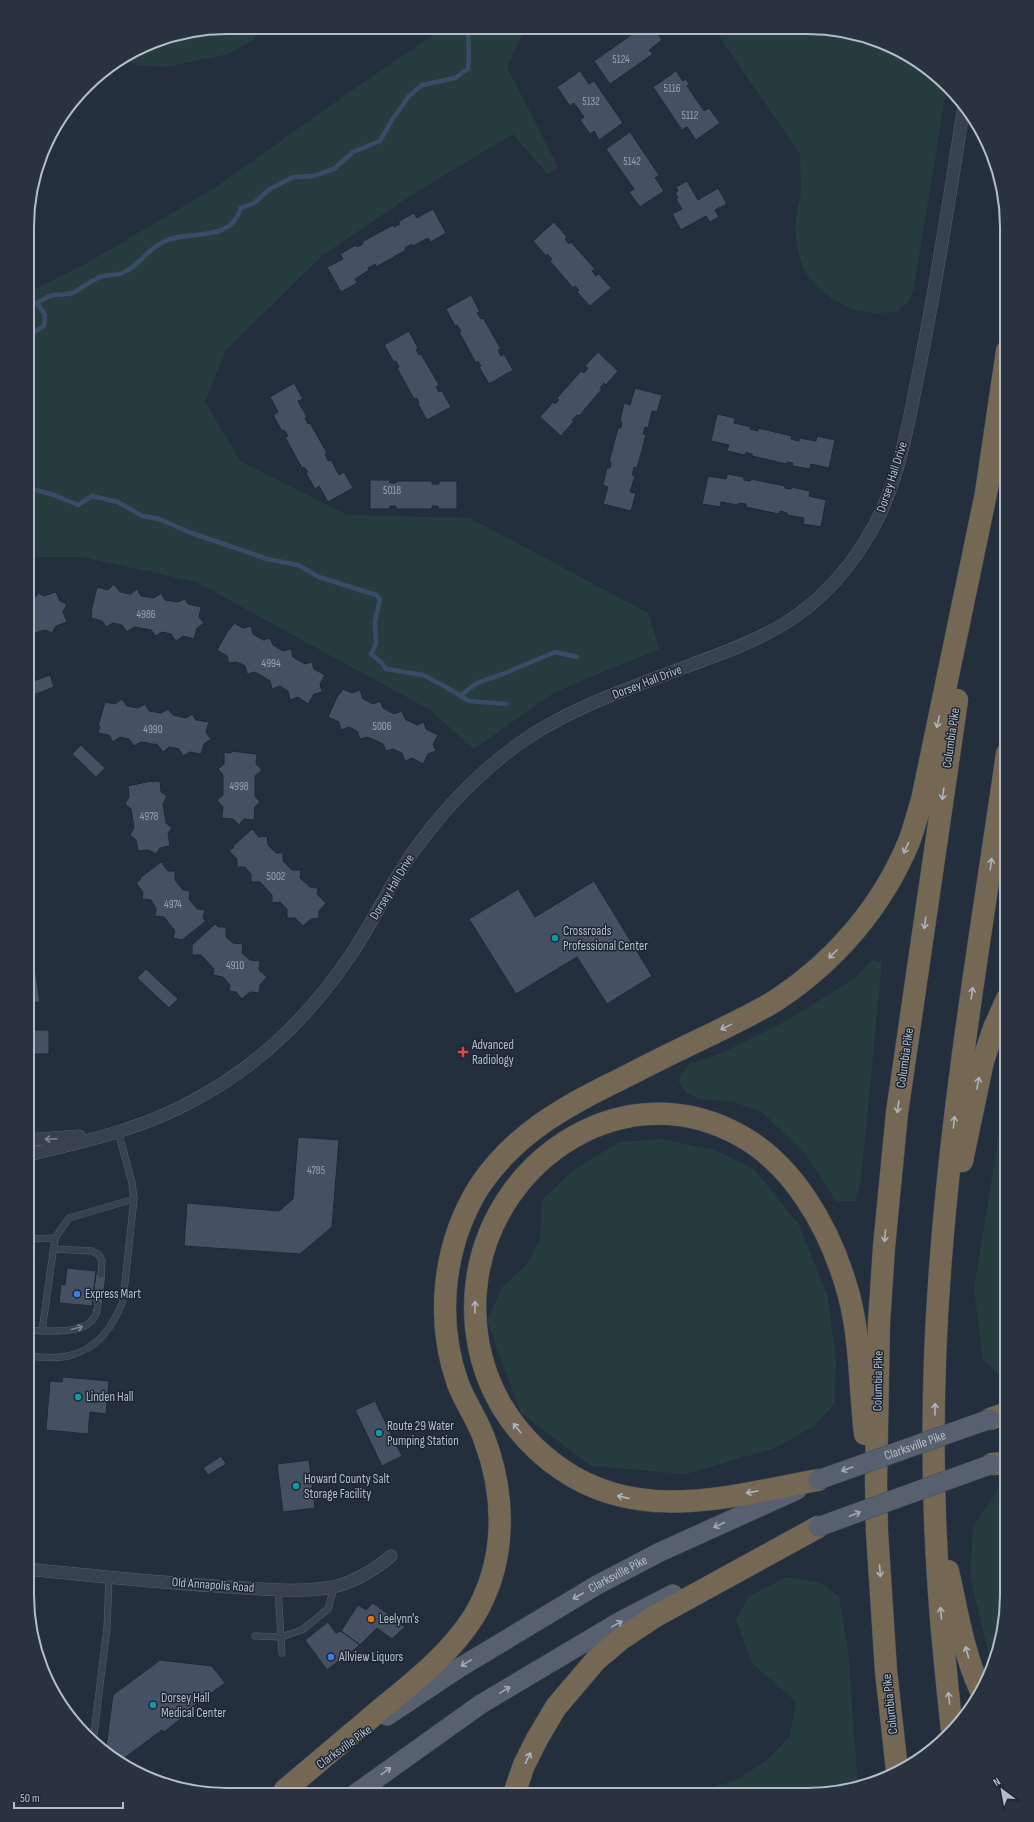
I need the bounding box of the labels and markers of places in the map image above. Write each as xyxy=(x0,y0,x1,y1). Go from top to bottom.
place label: Crossroads Professional Center xyxy=(563,923,648,954)
marker: Crossroads Professional Center xyxy=(550,933,560,943)
place label: Advanced Radiology xyxy=(471,1037,514,1068)
marker: Advanced Radiology xyxy=(457,1046,469,1058)
place label: Express Mart xyxy=(85,1286,141,1302)
marker: Express Mart xyxy=(72,1289,82,1299)
place label: Linden Hall xyxy=(86,1389,134,1405)
marker: Linden Hall xyxy=(73,1392,83,1402)
place label: Route 29 Water Pumping Station xyxy=(387,1418,459,1449)
marker: Route 29 Water Pumping Station xyxy=(374,1428,384,1438)
place label: Howard County Salt Storage Facility xyxy=(304,1471,390,1502)
marker: Howard County Salt Storage Facility xyxy=(291,1481,301,1491)
place label: Leelynn's xyxy=(379,1611,419,1627)
marker: Leelynn's xyxy=(366,1614,376,1624)
place label: Allview Liquors xyxy=(338,1649,404,1665)
marker: Allview Liquors xyxy=(326,1652,336,1662)
place label: Dorsey Hall Medical Center xyxy=(161,1690,226,1721)
marker: Dorsey Hall Medical Center xyxy=(148,1700,158,1710)

